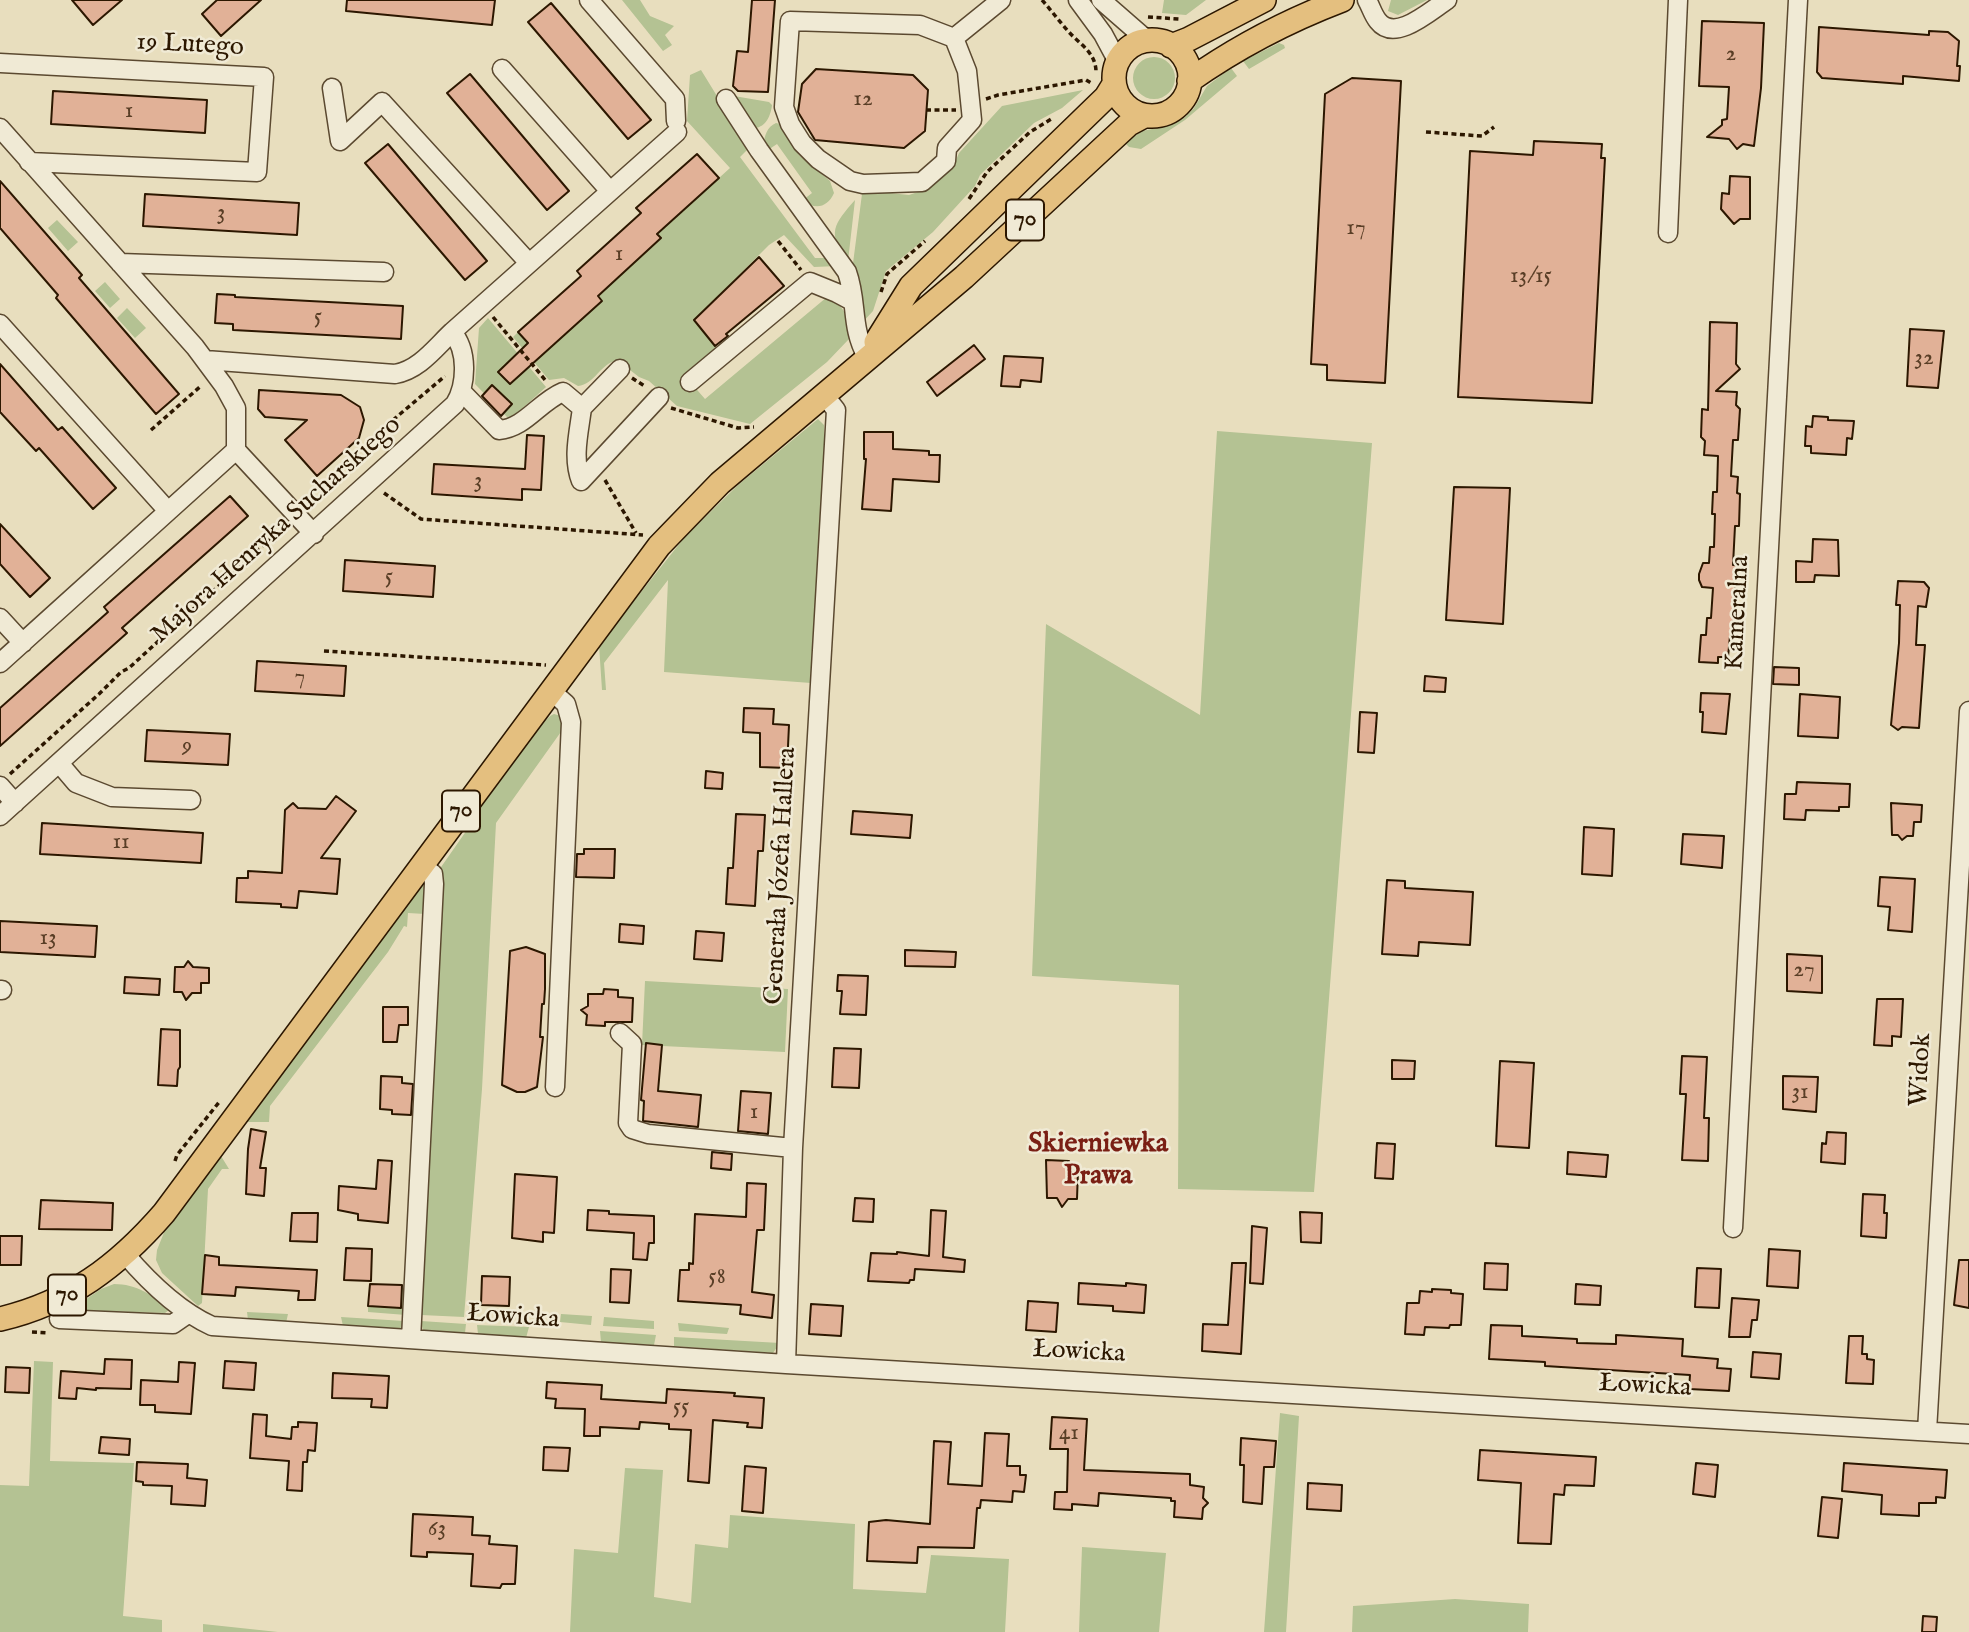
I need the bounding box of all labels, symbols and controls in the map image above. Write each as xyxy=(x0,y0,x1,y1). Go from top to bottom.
street label: 19 Lutego xyxy=(135,28,245,64)
house number: 2 xyxy=(1726,41,1736,69)
house number: 12 xyxy=(853,86,873,114)
house number: 1 xyxy=(125,98,133,126)
house number: 3 xyxy=(217,200,225,228)
road number: 70 xyxy=(1006,200,1044,240)
house number: 17 xyxy=(1346,215,1366,243)
house number: 1 xyxy=(615,241,623,269)
house number: 13/15 xyxy=(1510,263,1552,291)
house number: 5 xyxy=(314,304,322,332)
house number: 32 xyxy=(1914,345,1934,373)
street label: Majora Henryka Sucharskiego xyxy=(146,411,408,651)
house number: 3 xyxy=(474,468,482,496)
street label: Kameralna xyxy=(1720,555,1758,671)
house number: 5 xyxy=(385,564,393,592)
house number: 7 xyxy=(295,664,305,692)
house number: 9 xyxy=(182,733,192,761)
street label: Generała Józefa Hallera xyxy=(760,746,804,1006)
road number: 70 xyxy=(442,790,480,832)
house number: 11 xyxy=(112,829,130,857)
house number: 13 xyxy=(39,925,57,953)
house number: 27 xyxy=(1793,957,1815,985)
street label: Widok xyxy=(1905,1033,1939,1107)
house number: 31 xyxy=(1791,1079,1809,1107)
house number: 1 xyxy=(750,1099,758,1127)
district label: Skierniewka Prawa xyxy=(1028,1128,1168,1194)
house number: 58 xyxy=(708,1264,726,1292)
road number: 70 xyxy=(48,1274,86,1316)
street label: Łowicka xyxy=(466,1299,560,1337)
street label: Łowicka xyxy=(1032,1335,1126,1371)
street label: Łowicka xyxy=(1598,1369,1692,1405)
house number: 55 xyxy=(673,1394,689,1422)
house number: 41 xyxy=(1059,1420,1079,1448)
house number: 63 xyxy=(428,1516,446,1544)

